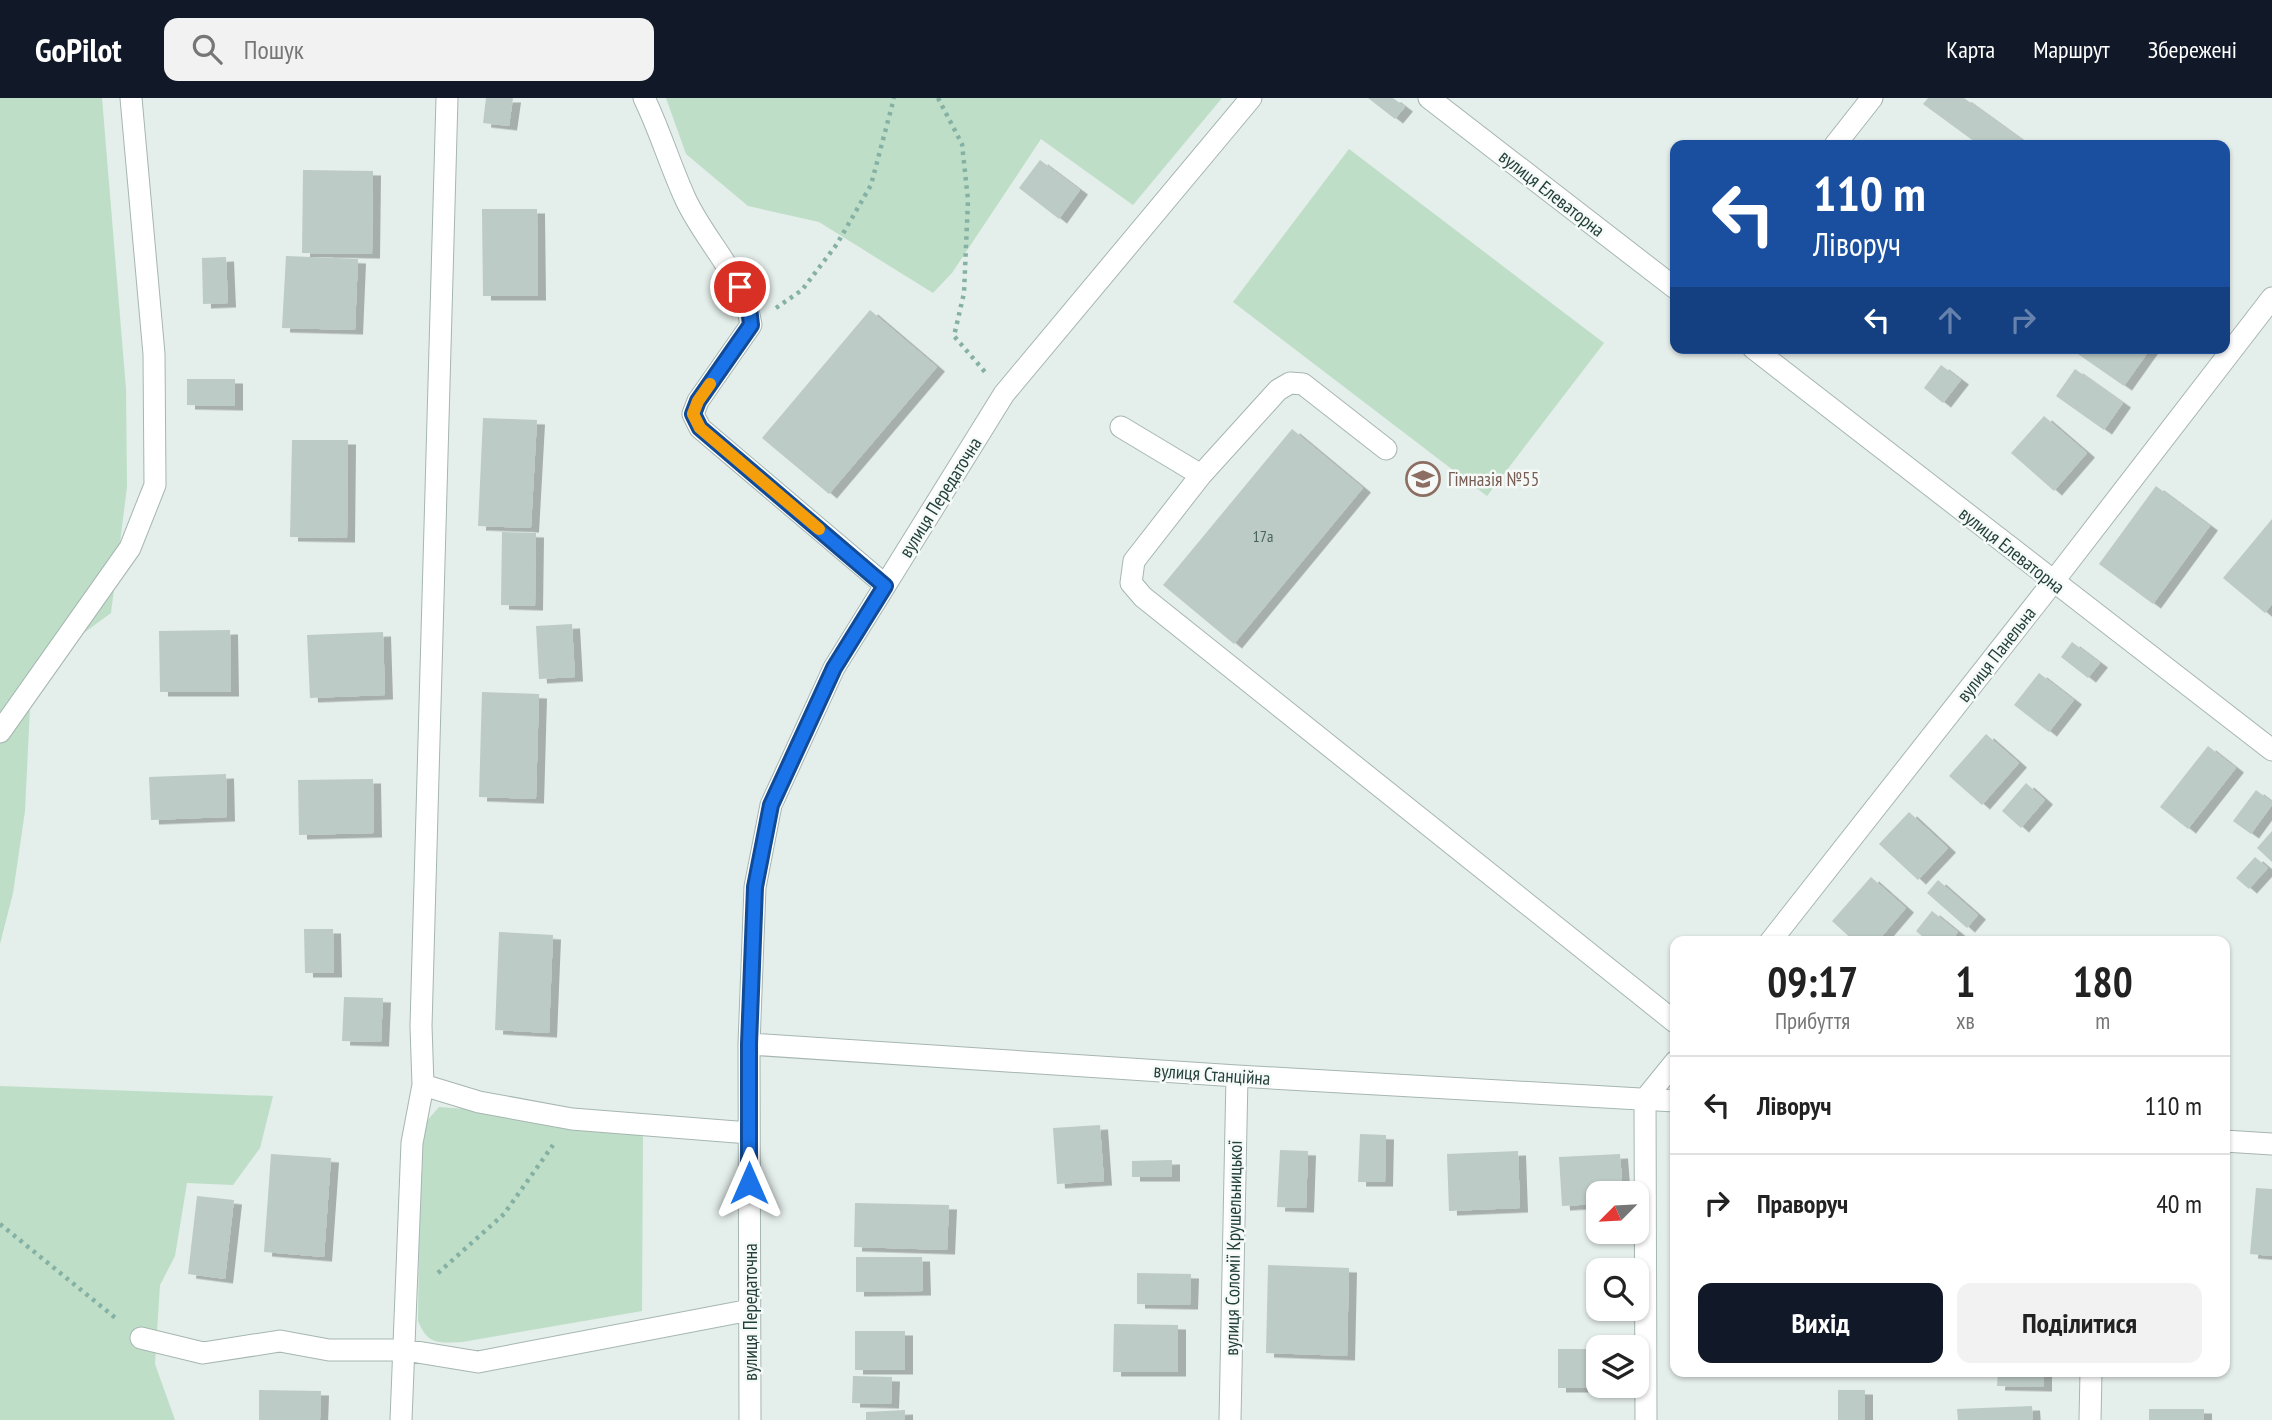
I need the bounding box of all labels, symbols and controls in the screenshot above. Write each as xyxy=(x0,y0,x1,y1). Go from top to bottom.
search box xyxy=(164,18,654,81)
text: GoPilot xyxy=(35,28,122,71)
icon: search xyxy=(188,30,226,68)
text: Пошук xyxy=(244,33,304,66)
text: Карта xyxy=(1946,34,1995,65)
text: Маршрут xyxy=(2033,34,2110,65)
text: Збережені xyxy=(2148,34,2237,65)
street label: вулиця Елеваторна xyxy=(1494,144,1610,242)
text: 110 m xyxy=(1813,161,1926,225)
icon: left xyxy=(1698,168,1789,259)
text: Ліворуч xyxy=(1813,223,1901,265)
pin xyxy=(710,257,770,317)
icon: arrive xyxy=(721,268,759,306)
icon: left xyxy=(1858,301,1896,339)
icon: ahead xyxy=(1931,301,1969,339)
icon: right xyxy=(2004,301,2042,339)
street label: вулиця Передаточна xyxy=(893,432,987,562)
school or university icon: Гімназія №55 xyxy=(1404,460,1442,498)
place label: Гімназія №55 xyxy=(1448,467,1539,491)
street label: вулиця Елеваторна xyxy=(1954,501,2070,599)
house number: 17а xyxy=(1253,526,1273,546)
street label: вулиця Панельна xyxy=(1951,601,2041,707)
text: 09:17 xyxy=(1767,954,1858,1009)
text: 1 xyxy=(1955,954,1975,1009)
text: 180 xyxy=(2073,954,2133,1009)
text: Прибуття xyxy=(1775,1006,1850,1035)
text: хв xyxy=(1956,1006,1975,1035)
text: m xyxy=(2095,1006,2110,1035)
street label: вулиця Станційна xyxy=(1153,1058,1271,1090)
icon: left xyxy=(1698,1086,1736,1124)
text: Ліворуч xyxy=(1757,1089,1831,1122)
text: 110 m xyxy=(2144,1089,2202,1122)
street label: вулиця Соломії Крушельницької xyxy=(1219,1140,1247,1356)
position arrow xyxy=(712,1146,786,1220)
north arrow xyxy=(1586,1181,1648,1244)
map controls xyxy=(1586,1181,1649,1398)
icon: right xyxy=(1698,1184,1736,1222)
text: Праворуч xyxy=(1757,1187,1848,1220)
text: 40 m xyxy=(2156,1187,2202,1220)
street label: вулиця Передаточна xyxy=(738,1243,762,1381)
button: search xyxy=(1586,1258,1649,1321)
button: Вихід xyxy=(1698,1283,1943,1363)
button: Поділитися xyxy=(1957,1283,2202,1363)
button: layers xyxy=(1586,1335,1649,1398)

